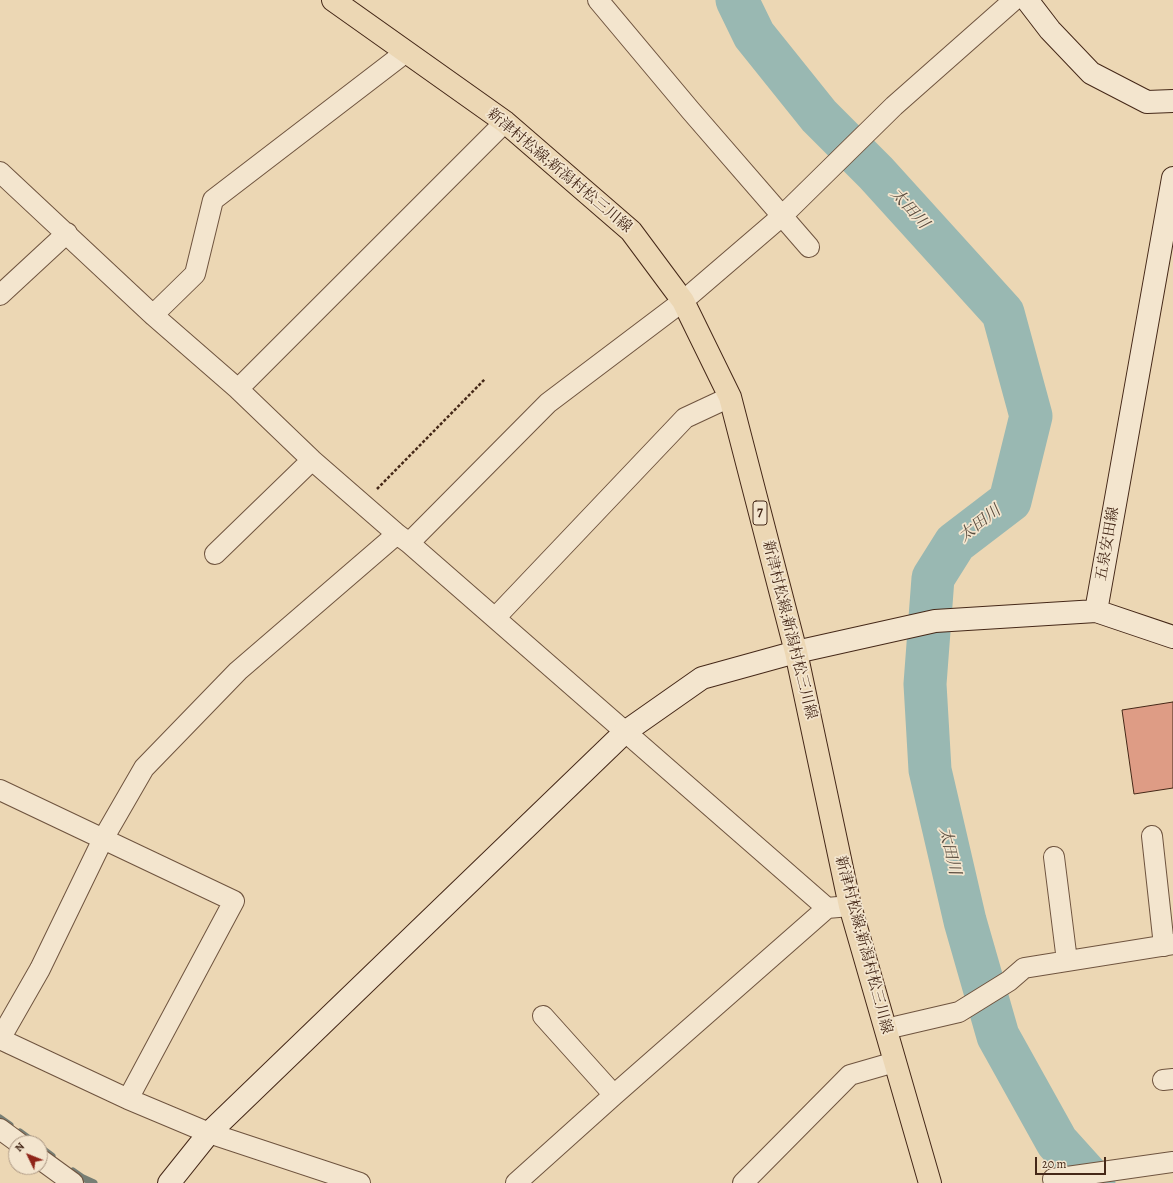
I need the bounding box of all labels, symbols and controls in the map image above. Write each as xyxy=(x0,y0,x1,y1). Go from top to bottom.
street label: 新津村松線;新潟村松三川線 xyxy=(483,105,635,237)
water label: 太田川 xyxy=(886,185,932,233)
road number: 7 xyxy=(753,501,767,525)
water label: 太田川 xyxy=(955,502,1005,546)
street label: 五泉安田線 xyxy=(1093,506,1123,582)
street label: 新津村松線;新潟村松三川線 xyxy=(758,539,820,721)
water label: 太田川 xyxy=(934,825,964,877)
street label: 新津村松線;新潟村松三川線 xyxy=(831,854,895,1036)
north arrow xyxy=(8,1135,48,1175)
text: N xyxy=(11,1139,28,1155)
scale bar xyxy=(1037,1149,1108,1175)
text: 20 m xyxy=(1042,1156,1066,1172)

